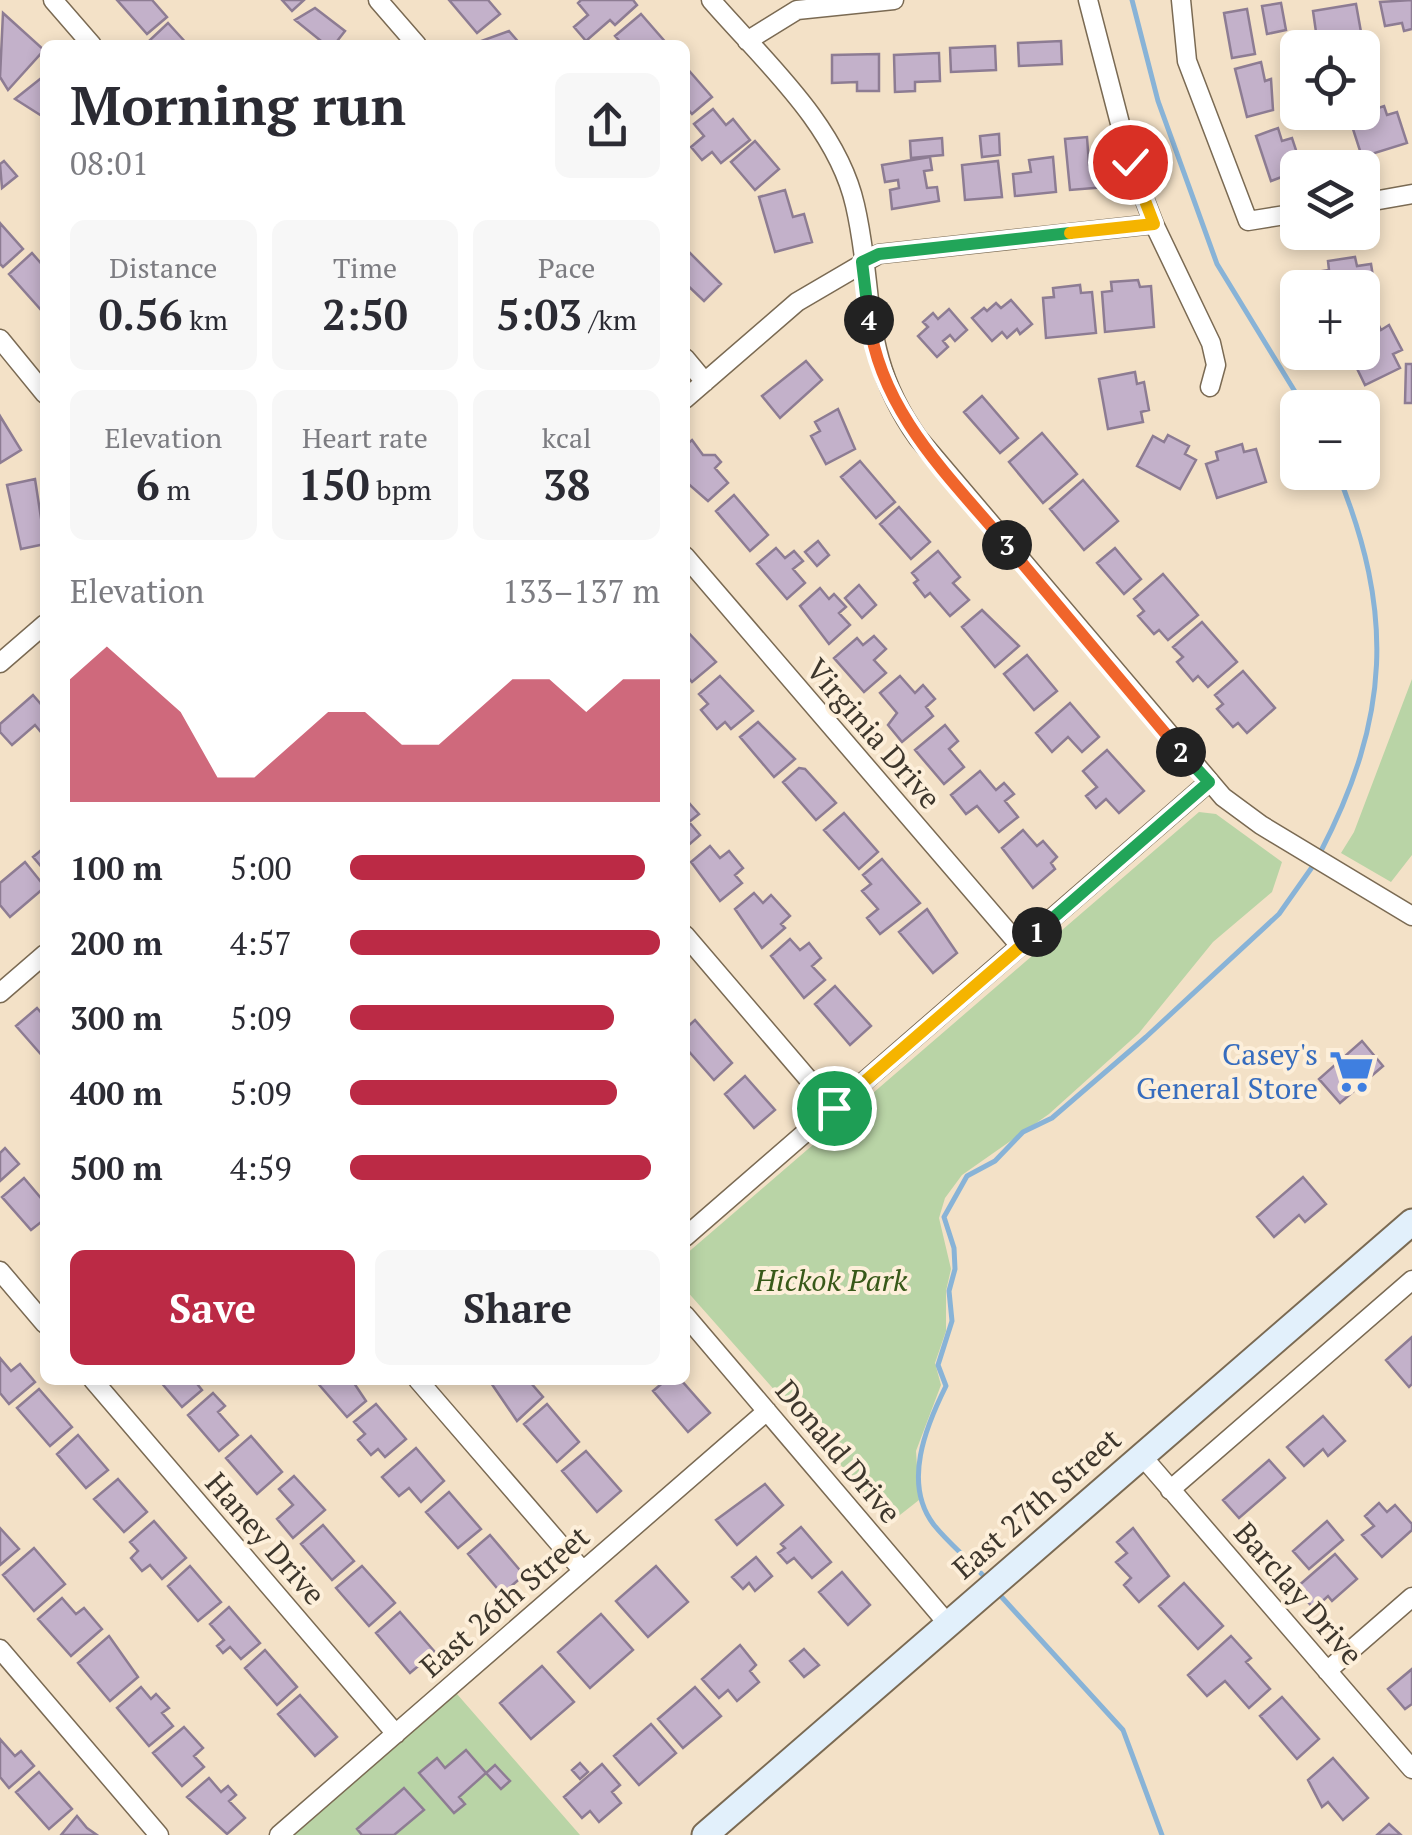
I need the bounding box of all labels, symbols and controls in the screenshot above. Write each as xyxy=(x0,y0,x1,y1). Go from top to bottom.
map controls xyxy=(1280,30,1380,490)
button: locate xyxy=(1280,30,1380,130)
text: Morning run xyxy=(70,68,406,141)
button: share xyxy=(555,73,660,178)
pin xyxy=(1088,120,1173,205)
icon: check xyxy=(1103,135,1158,190)
text: 08:01 xyxy=(70,142,149,184)
button: layers xyxy=(1280,150,1380,250)
text: Distance xyxy=(109,249,217,286)
text: Time xyxy=(333,249,397,286)
text: Pace xyxy=(538,249,595,286)
button: + xyxy=(1280,270,1380,370)
text: 0.56 xyxy=(99,286,182,342)
text: 2:50 xyxy=(322,286,408,342)
text: 5:03 xyxy=(496,286,582,342)
pin: 4 xyxy=(844,295,894,345)
text: km xyxy=(182,301,228,338)
text: /km xyxy=(582,301,637,338)
text: 4 xyxy=(861,301,877,338)
button: − xyxy=(1280,390,1380,490)
text: Elevation xyxy=(105,419,222,456)
text: Heart rate xyxy=(302,419,428,456)
text: kcal xyxy=(542,419,592,456)
text: 6 xyxy=(136,456,160,512)
text: 150 xyxy=(298,456,370,512)
text: 38 xyxy=(543,456,590,512)
text: m xyxy=(160,471,191,508)
text: bpm xyxy=(370,471,432,508)
pin: 3 xyxy=(982,520,1032,570)
text: 3 xyxy=(999,526,1015,563)
text: Elevation xyxy=(70,570,204,612)
text: 133–137 m xyxy=(502,570,660,612)
street label: Virginia Drive xyxy=(797,650,950,817)
pin: 2 xyxy=(1156,727,1206,777)
text: 2 xyxy=(1173,733,1189,770)
text: 100 m xyxy=(70,847,162,889)
text: 5:00 xyxy=(230,847,292,889)
pin: 1 xyxy=(1012,907,1062,957)
text: 1 xyxy=(1029,913,1045,950)
text: 200 m xyxy=(70,922,162,964)
text: 4:57 xyxy=(230,922,292,964)
text: 300 m xyxy=(70,997,162,1039)
text: 5:09 xyxy=(230,997,292,1039)
place label: Casey's General Store xyxy=(1136,1034,1318,1108)
supermarket icon: Casey's General Store xyxy=(1327,1048,1375,1096)
pin xyxy=(792,1066,877,1151)
text: 400 m xyxy=(70,1072,162,1114)
text: 5:09 xyxy=(230,1072,292,1114)
icon: arrive xyxy=(807,1081,862,1136)
text: 500 m xyxy=(70,1147,162,1189)
text: 4:59 xyxy=(230,1147,292,1189)
button: Save xyxy=(70,1250,355,1365)
button: Share xyxy=(375,1250,660,1365)
park label: Hickok Park xyxy=(754,1260,908,1300)
street label: Donald Drive xyxy=(767,1371,910,1531)
street label: East 27th Street xyxy=(944,1419,1129,1587)
street label: Haney Drive xyxy=(197,1464,334,1613)
street label: Barclay Drive xyxy=(1226,1513,1372,1673)
street label: East 26th Street xyxy=(411,1517,597,1686)

